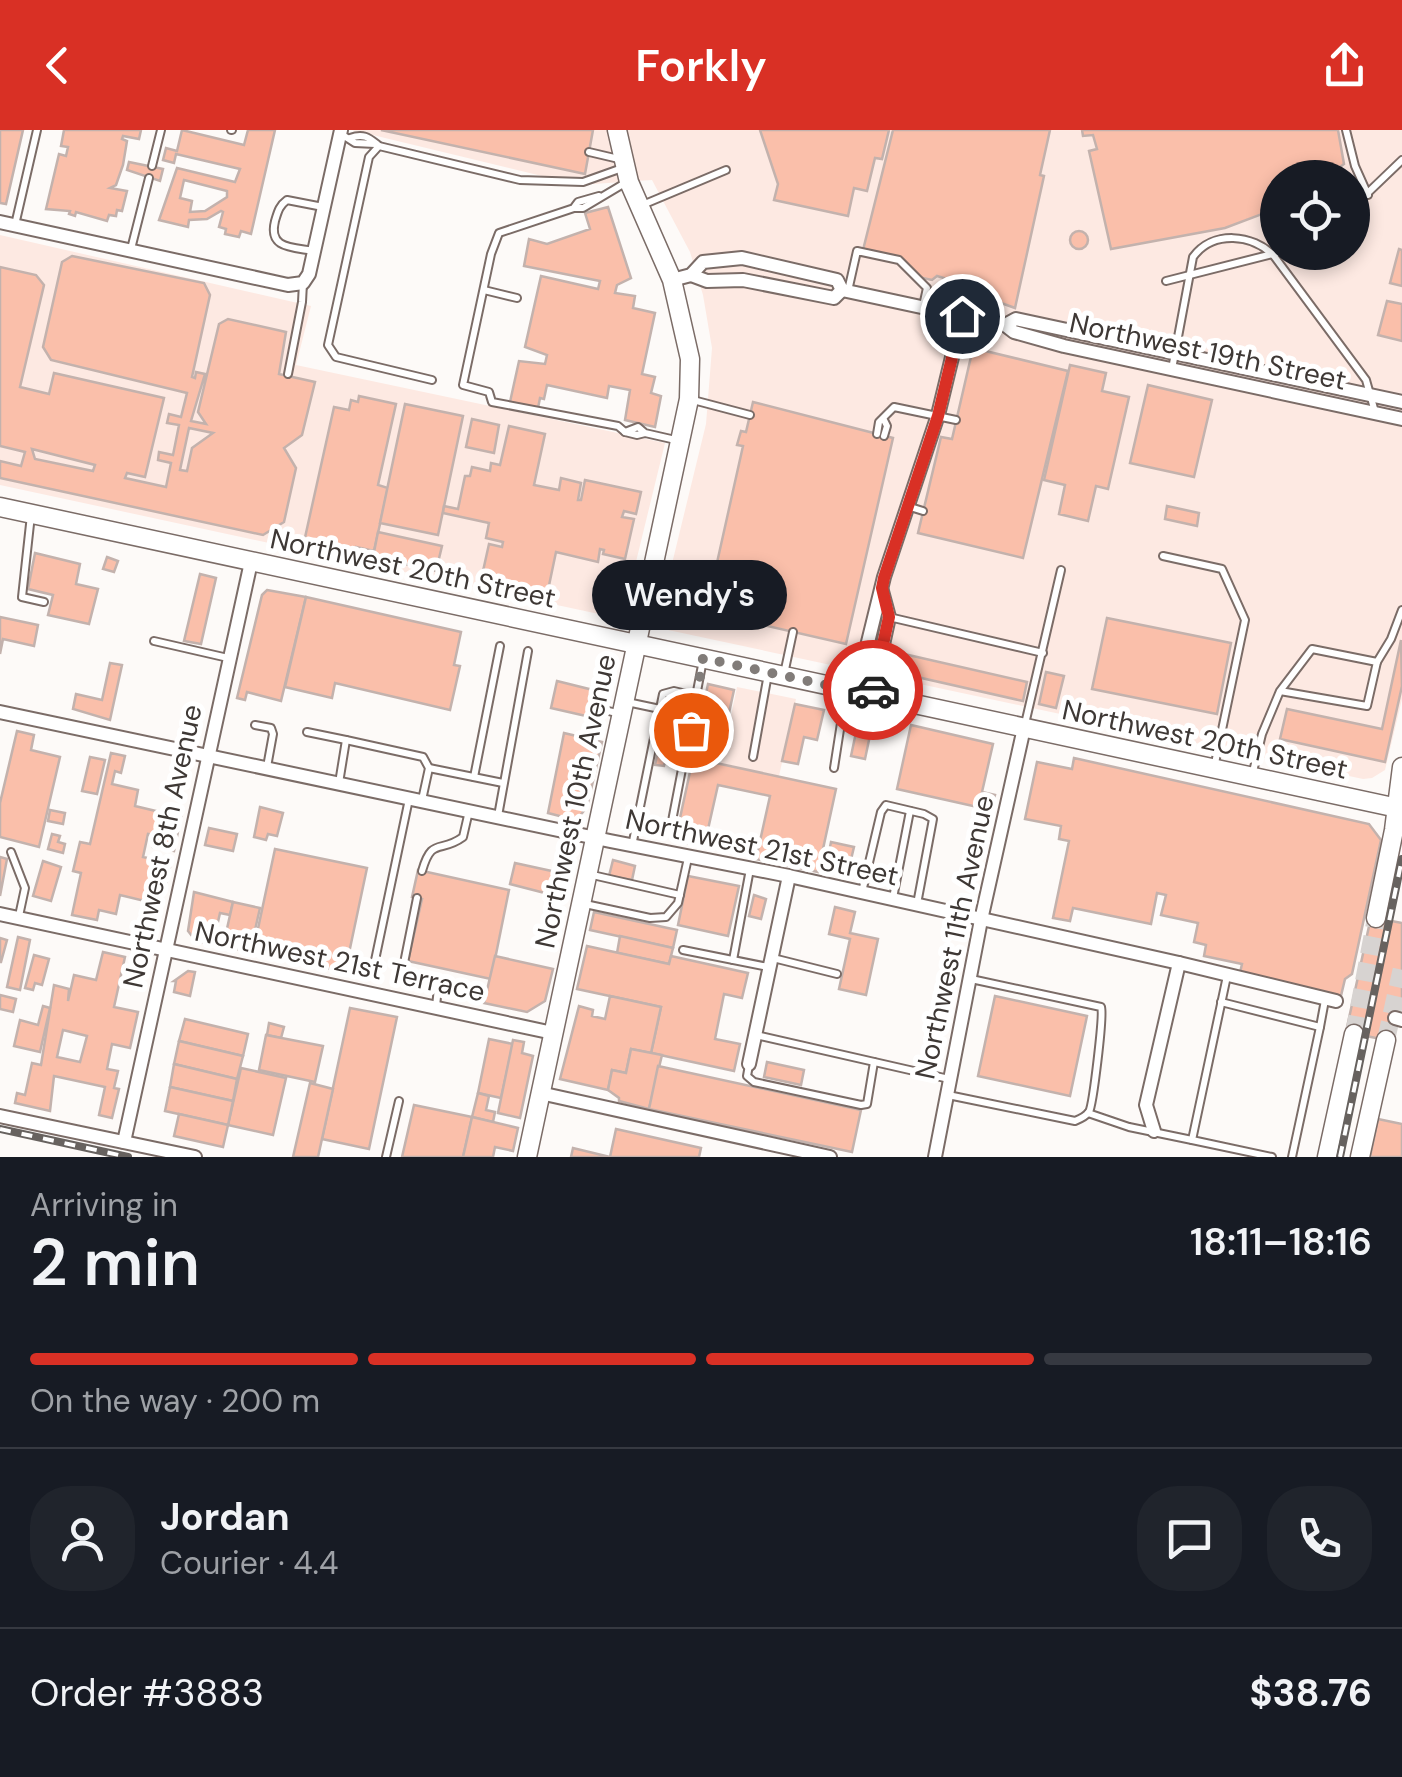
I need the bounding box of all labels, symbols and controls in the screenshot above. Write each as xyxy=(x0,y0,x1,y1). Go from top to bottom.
text: Forkly xyxy=(635,36,767,95)
icon: back xyxy=(30,38,85,93)
icon: share xyxy=(1317,38,1372,93)
map controls xyxy=(1260,160,1370,270)
button: locate xyxy=(1260,160,1370,270)
pin xyxy=(920,274,1005,359)
icon: home xyxy=(935,289,990,344)
street label: Northwest 19th Street xyxy=(1066,304,1350,399)
street label: Northwest 20th Street xyxy=(267,520,559,617)
callout: Wendy's xyxy=(594,560,788,630)
text: Wendy's xyxy=(624,574,755,616)
courier xyxy=(823,640,923,740)
street label: Northwest 10th Avenue xyxy=(526,651,625,951)
icon: car xyxy=(846,663,901,718)
pin xyxy=(649,688,734,773)
street label: Northwest 20th Street xyxy=(1059,691,1351,788)
street label: Northwest 8th Avenue xyxy=(114,701,211,991)
icon: bag xyxy=(664,703,719,758)
street label: Northwest 11th Avenue xyxy=(906,792,1003,1082)
street label: Northwest 21st Street xyxy=(622,800,902,894)
street label: Northwest 21st Terrace xyxy=(191,913,488,1010)
text: Arriving in xyxy=(30,1184,178,1226)
text: 18:11–18:16 xyxy=(1190,1217,1372,1267)
text: 2 min xyxy=(30,1221,200,1305)
text: On the way · 200 m xyxy=(30,1380,320,1422)
button: person xyxy=(30,1486,135,1591)
button: chat xyxy=(1137,1486,1242,1591)
button: phone xyxy=(1267,1486,1372,1591)
text: Jordan xyxy=(160,1492,290,1542)
text: Courier · 4.4 xyxy=(160,1542,338,1584)
text: Order #3883 xyxy=(30,1668,264,1718)
text: $38.76 xyxy=(1250,1668,1372,1718)

